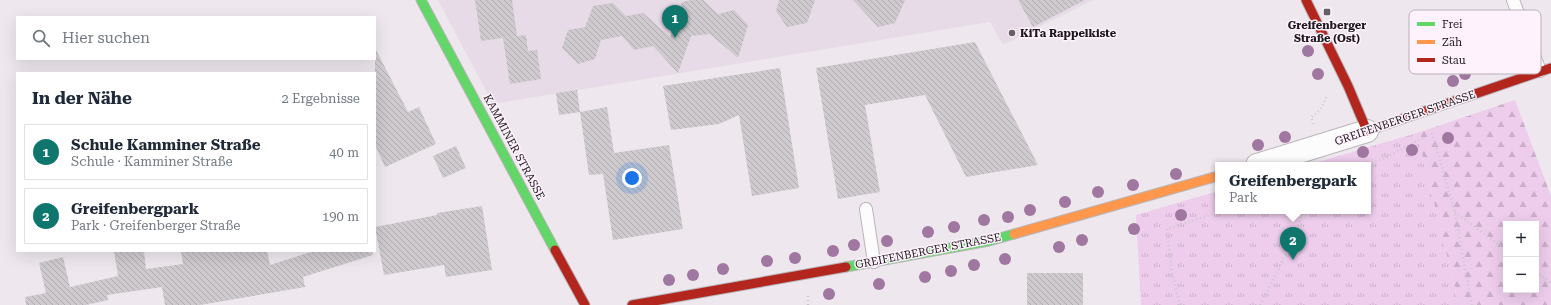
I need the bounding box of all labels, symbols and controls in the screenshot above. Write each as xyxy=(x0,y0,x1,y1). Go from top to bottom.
pin: 1 xyxy=(662,5,688,38)
marker: Greifenberger Straße (Ost) xyxy=(1322,7,1332,17)
legend xyxy=(1409,10,1541,74)
search box xyxy=(16,16,376,60)
text: Frei xyxy=(1442,18,1463,31)
place label: Greifenberger Straße (Ost) xyxy=(1288,19,1366,45)
icon: search xyxy=(30,27,52,49)
place label: KiTa Rappelkiste xyxy=(1020,27,1117,40)
marker: KiTa Rappelkiste xyxy=(1007,28,1017,38)
text: Hier suchen xyxy=(62,29,150,47)
text: Zäh xyxy=(1442,36,1462,49)
text: Stau xyxy=(1442,54,1466,67)
text: In der Nähe xyxy=(32,88,132,108)
street label: GREIFENBERGER STRASSE xyxy=(1333,88,1477,148)
text: 2 Ergebnisse xyxy=(282,91,360,106)
street label: KAMMINER STRASSE xyxy=(481,92,547,202)
text: Schule Kamminer Straße xyxy=(71,136,261,154)
text: 1 xyxy=(42,145,50,160)
text: 40 m xyxy=(329,145,359,160)
text: Schule · Kamminer Straße xyxy=(71,154,233,169)
popup xyxy=(1215,162,1371,214)
your location xyxy=(622,168,642,188)
text: Greifenbergpark xyxy=(1229,172,1357,190)
text: Park xyxy=(1229,190,1258,205)
text: Greifenbergpark xyxy=(71,200,199,218)
text: 2 xyxy=(42,209,50,224)
text: 190 m xyxy=(322,209,359,224)
text: Park · Greifenberger Straße xyxy=(71,218,240,233)
map controls xyxy=(1503,221,1539,293)
button: + xyxy=(1503,221,1539,257)
pin: 2 xyxy=(1280,227,1306,260)
street label: GREIFENBERGER STRASSE xyxy=(854,230,1002,272)
button: − xyxy=(1503,257,1539,293)

